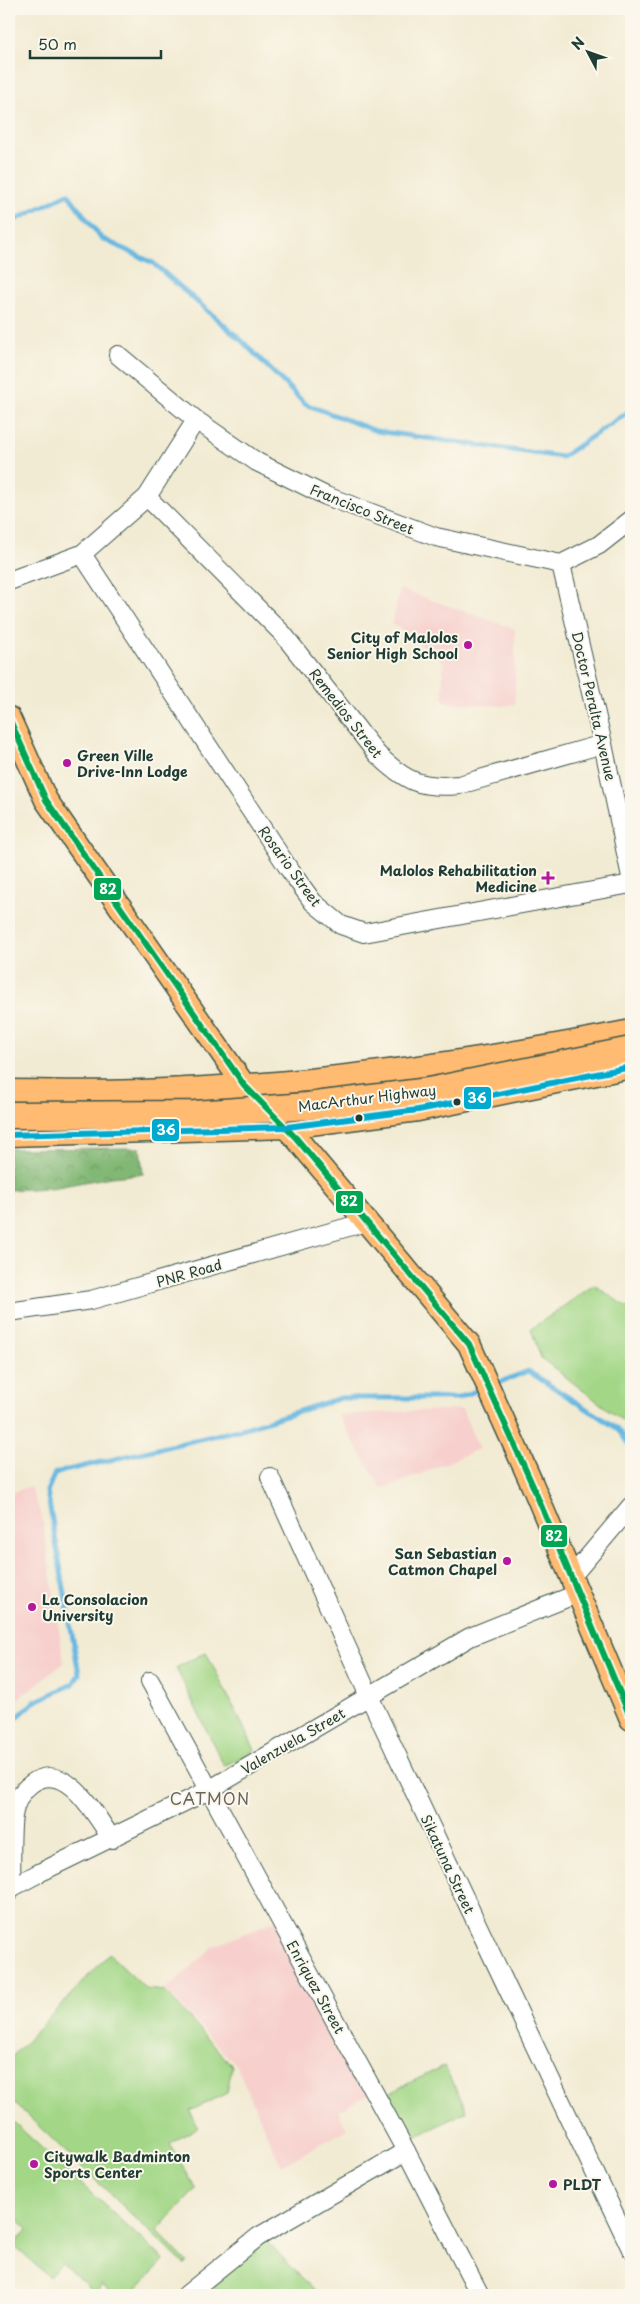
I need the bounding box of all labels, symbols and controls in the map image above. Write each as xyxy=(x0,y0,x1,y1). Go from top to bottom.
scale bar xyxy=(30,28,161,60)
north arrow xyxy=(562,28,612,78)
text: 50 m xyxy=(38,32,77,55)
text: N xyxy=(566,32,589,54)
street label: Francisco Street xyxy=(307,479,417,540)
place label: City of Malolos Senior High School xyxy=(327,627,458,664)
street label: Doctor Peralta Avenue xyxy=(567,629,622,783)
marker: City of Malolos Senior High School xyxy=(462,639,474,651)
street label: Remedios Street xyxy=(304,664,388,763)
place label: Green Ville Drive-Inn Lodge xyxy=(77,745,188,782)
marker: Green Ville Drive-Inn Lodge xyxy=(61,757,73,769)
street label: Rosario Street xyxy=(253,821,327,911)
place label: Malolos Rehabilitation Medicine xyxy=(380,860,537,897)
marker: Malolos Rehabilitation Medicine xyxy=(541,871,555,885)
line badge: 82 xyxy=(93,877,122,901)
text: 82 xyxy=(99,878,117,899)
street label: MacArthur Highway xyxy=(297,1079,437,1117)
line badge: 36 xyxy=(463,1086,492,1110)
text: 36 xyxy=(467,1087,487,1108)
unlabelled marker xyxy=(452,1097,462,1107)
unlabelled marker xyxy=(354,1113,364,1123)
line badge: 36 xyxy=(151,1118,180,1142)
text: 36 xyxy=(156,1119,176,1140)
line badge: 82 xyxy=(335,1190,364,1214)
text: 82 xyxy=(340,1190,358,1211)
street label: PNR Road xyxy=(154,1254,224,1292)
line badge: 82 xyxy=(540,1524,568,1548)
text: 82 xyxy=(545,1525,563,1546)
place label: San Sebastian Catmon Chapel xyxy=(388,1543,497,1580)
marker: San Sebastian Catmon Chapel xyxy=(501,1555,513,1567)
place label: La Consolacion University xyxy=(42,1589,148,1626)
marker: La Consolacion University xyxy=(26,1601,38,1613)
street label: Valenzuela Street xyxy=(237,1702,349,1779)
district label: CATMON xyxy=(170,1786,250,1810)
street label: Sikatuna Street xyxy=(416,1811,480,1917)
street label: Enriquez Street xyxy=(282,1937,350,2038)
place label: Citywalk Badminton Sports Center xyxy=(44,2146,190,2183)
marker: Citywalk Badminton Sports Center xyxy=(28,2158,40,2170)
place label: PLDT xyxy=(563,2174,601,2195)
marker: PLDT xyxy=(547,2178,559,2190)

